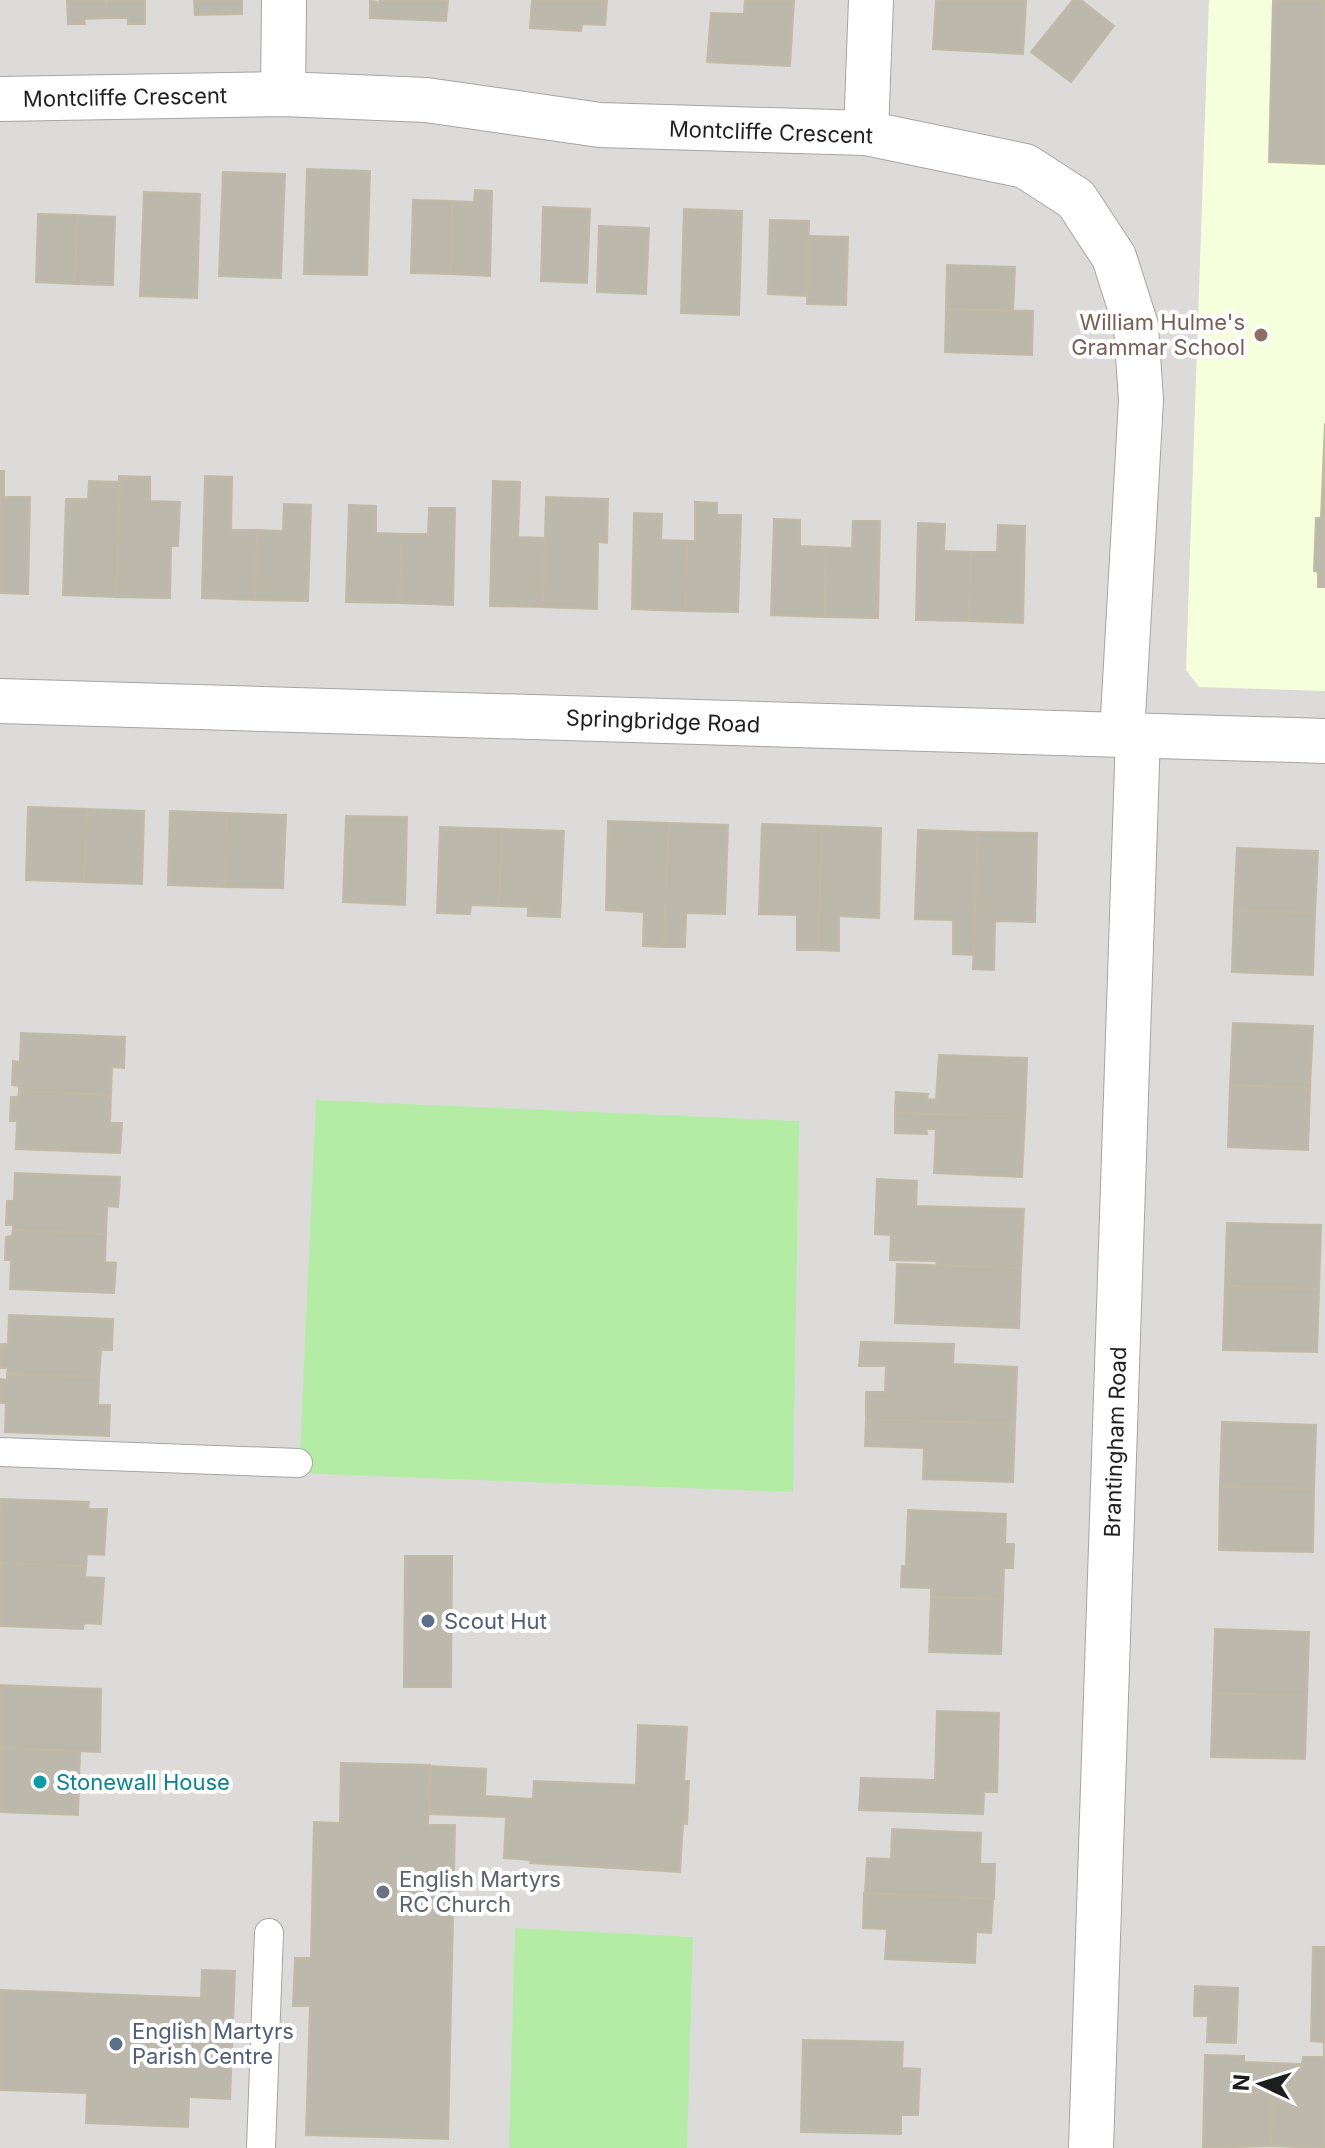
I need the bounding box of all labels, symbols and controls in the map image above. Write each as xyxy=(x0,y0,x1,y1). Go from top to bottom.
street label: Montcliffe Crescent xyxy=(23,82,227,112)
street label: Montcliffe Crescent xyxy=(669,115,873,149)
place label: William Hulme's Grammar School xyxy=(1071,309,1245,360)
marker: William Hulme's Grammar School xyxy=(1252,326,1270,344)
street label: Springbridge Road xyxy=(565,705,761,737)
street label: Brantingham Road xyxy=(1099,1346,1131,1538)
place label: Scout Hut xyxy=(444,1608,547,1634)
marker: Scout Hut xyxy=(419,1612,437,1630)
place label: Stonewall House xyxy=(56,1769,230,1795)
marker: Stonewall House xyxy=(31,1773,49,1791)
place label: English Martyrs RC Church xyxy=(399,1866,561,1917)
marker: English Martyrs RC Church xyxy=(374,1883,392,1901)
place label: English Martyrs Parish Centre xyxy=(132,2018,294,2069)
marker: English Martyrs Parish Centre xyxy=(107,2035,125,2053)
north arrow xyxy=(1221,2044,1301,2124)
text: N xyxy=(1227,2073,1255,2092)

